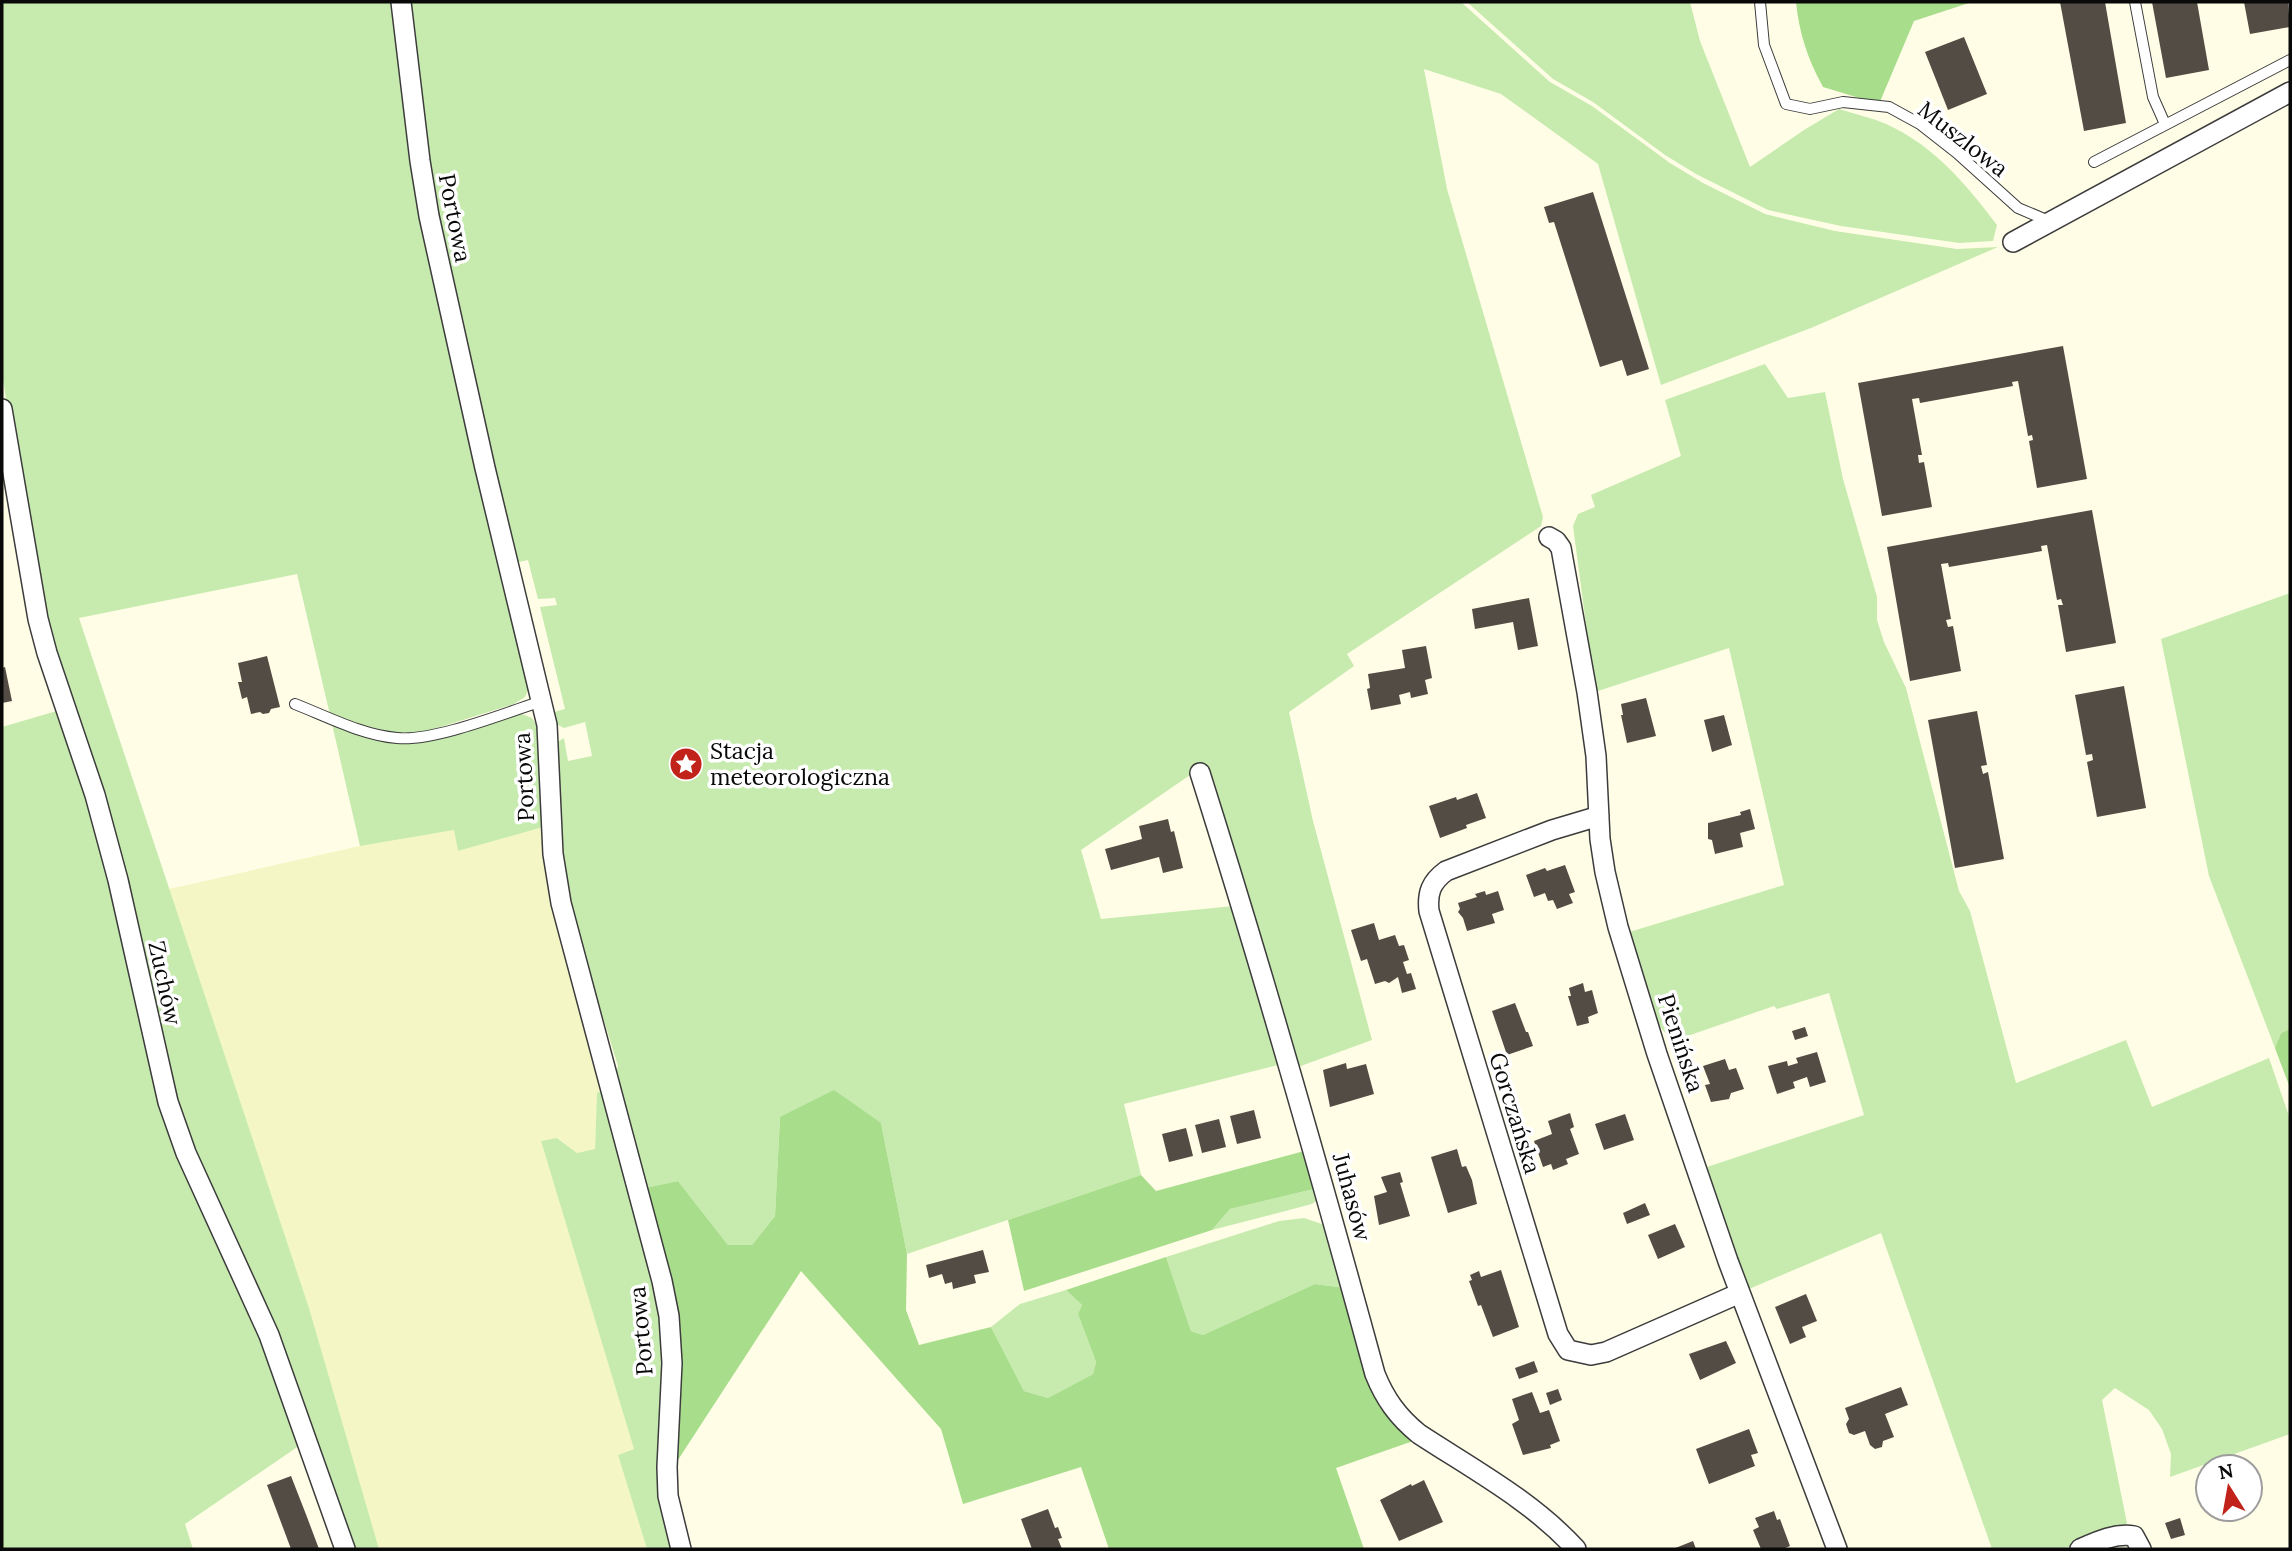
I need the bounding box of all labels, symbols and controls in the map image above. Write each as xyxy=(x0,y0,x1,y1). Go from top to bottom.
street label: Muszlowa xyxy=(1912,94,2014,183)
street label: Portowa xyxy=(433,171,478,265)
street label: Portowa xyxy=(507,731,540,822)
place label: Stacja meteorologiczna xyxy=(710,736,890,791)
place icon: Stacja meteorologiczna xyxy=(667,745,705,783)
street label: Zuchów xyxy=(142,938,189,1028)
street label: Pienińska xyxy=(1652,990,1711,1096)
street label: Gorczańska xyxy=(1483,1049,1548,1177)
street label: Juhasów xyxy=(1327,1149,1378,1245)
street label: Portowa xyxy=(622,1285,659,1377)
north arrow xyxy=(2194,1453,2264,1523)
text: N xyxy=(2216,1458,2236,1484)

